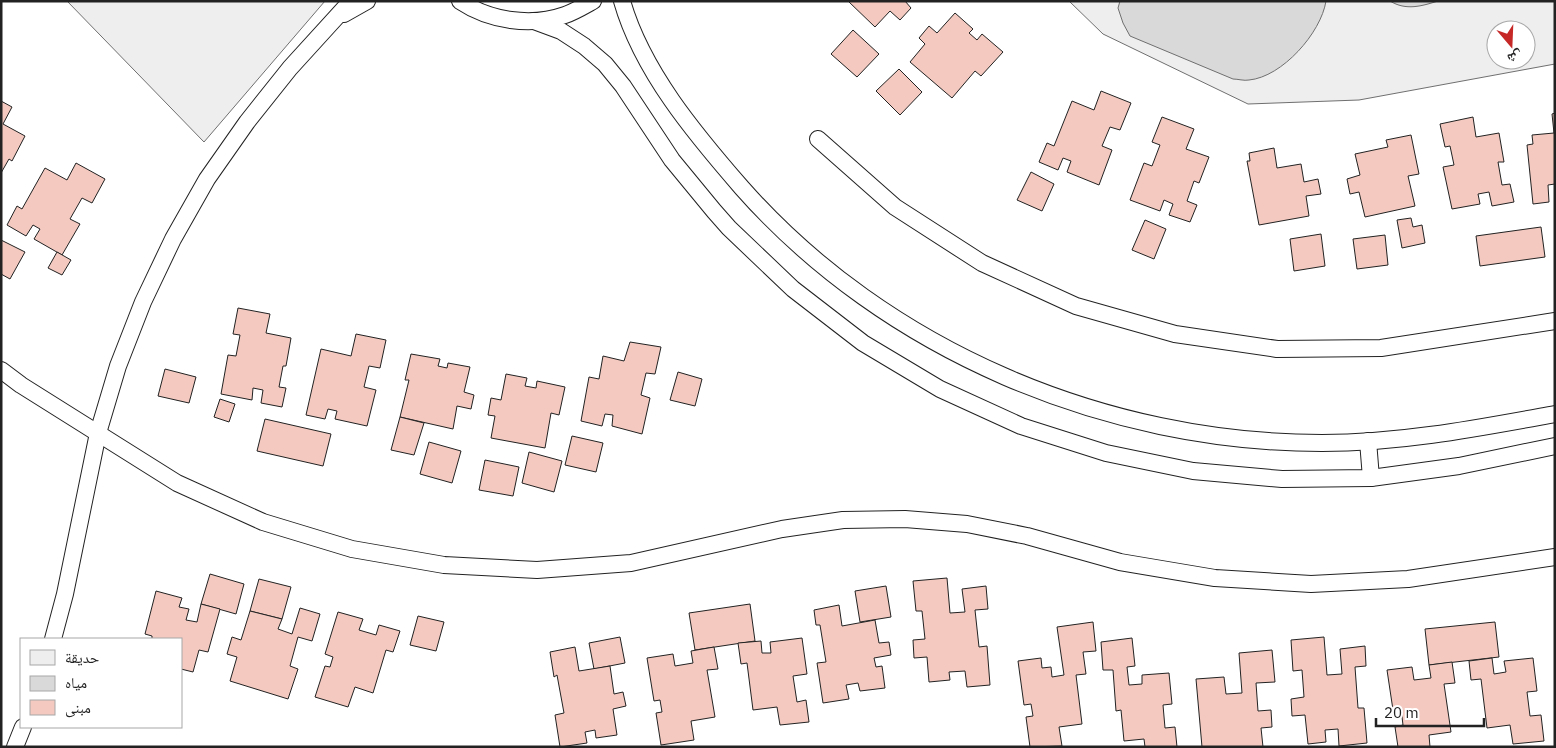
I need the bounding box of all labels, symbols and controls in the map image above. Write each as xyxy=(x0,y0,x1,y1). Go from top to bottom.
north arrow xyxy=(1486,20,1536,70)
text: ش xyxy=(1505,46,1525,68)
legend xyxy=(20,638,182,728)
text: حديقة xyxy=(65,648,100,667)
text: مياه xyxy=(65,673,87,692)
scale bar xyxy=(1376,696,1484,728)
text: مبنى xyxy=(65,698,91,718)
text: 20 m xyxy=(1384,703,1419,722)

